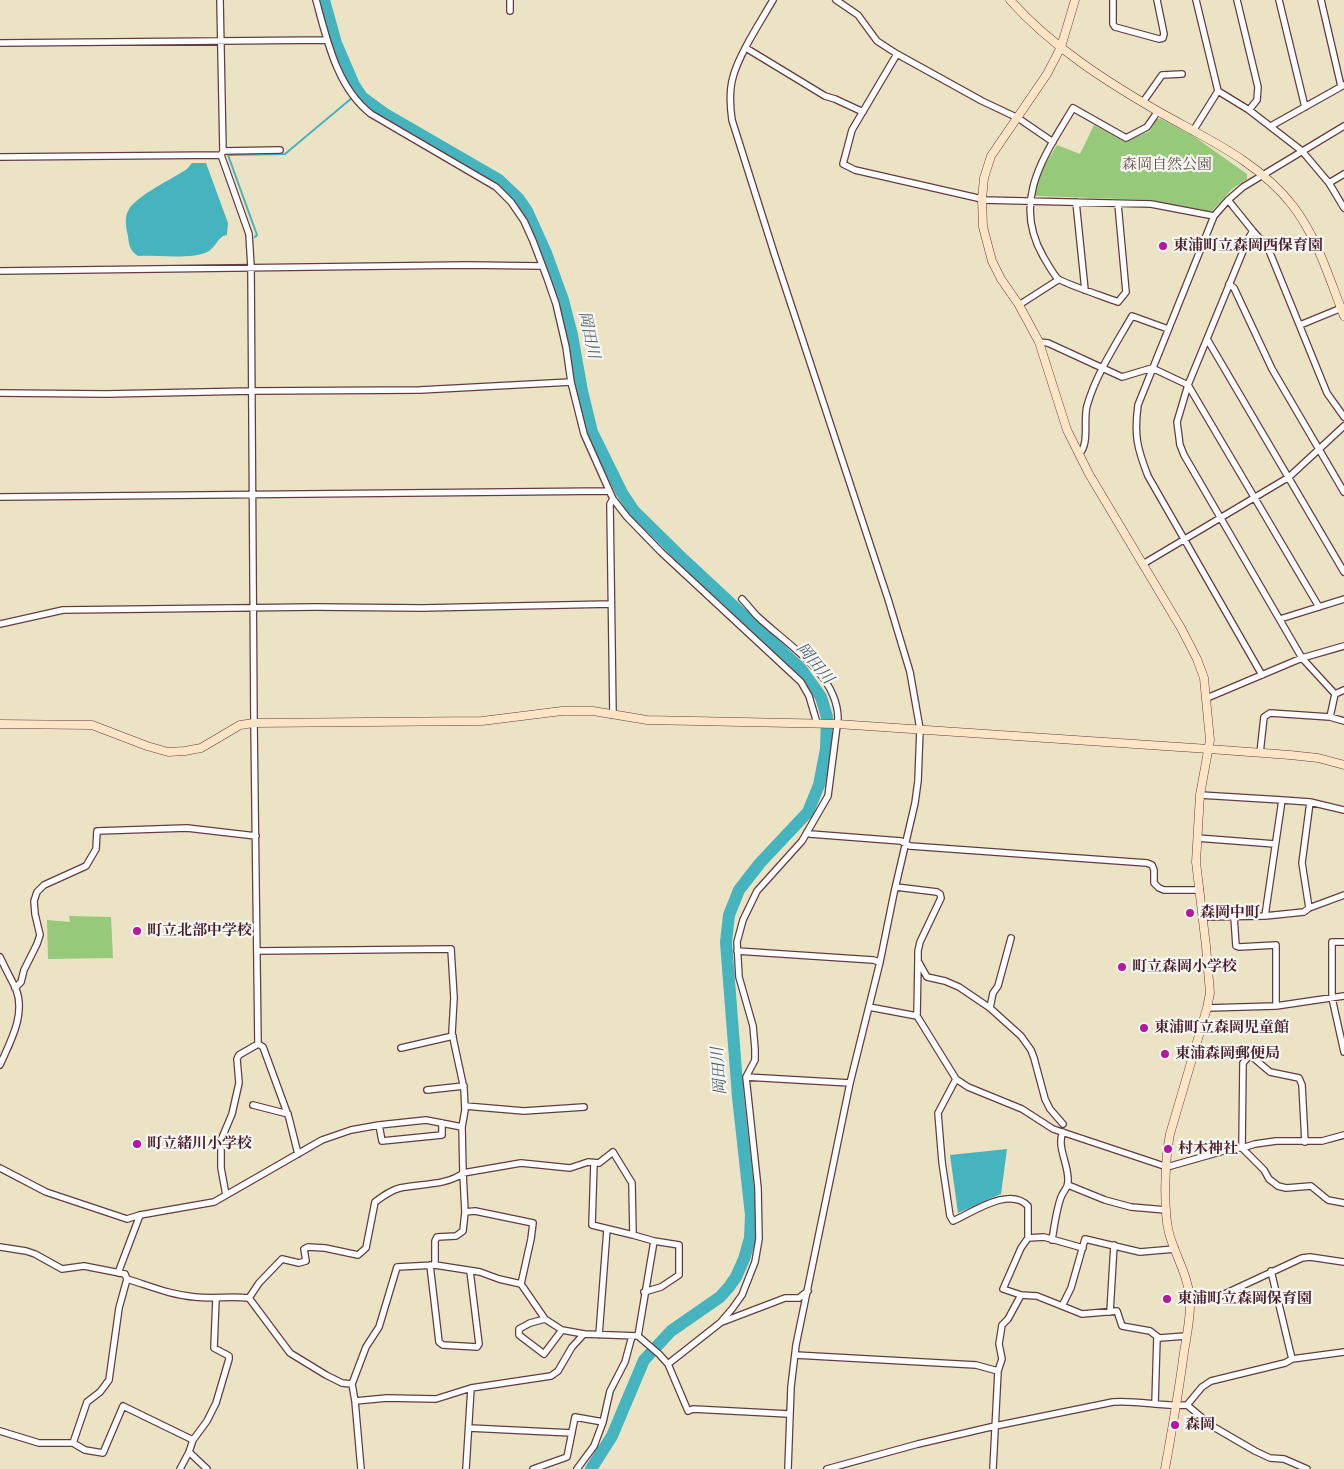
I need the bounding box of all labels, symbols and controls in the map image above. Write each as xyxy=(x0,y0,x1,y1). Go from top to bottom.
park label: 森岡自然公園 xyxy=(1122,156,1212,174)
place label: 東浦町立森岡西保育園 xyxy=(1173,237,1323,255)
marker: 東浦町立森岡西保育園 xyxy=(1157,240,1169,252)
water label: 岡田川 xyxy=(574,310,602,360)
water label: 岡田川 xyxy=(791,639,837,689)
place label: 森岡中町 xyxy=(1200,904,1260,922)
marker: 森岡中町 xyxy=(1184,907,1196,919)
place label: 町立北部中学校 xyxy=(147,922,252,940)
marker: 町立北部中学校 xyxy=(131,925,143,937)
place label: 町立森岡小学校 xyxy=(1132,958,1237,976)
marker: 町立森岡小学校 xyxy=(1116,961,1128,973)
place label: 東浦町立森岡児童館 xyxy=(1154,1019,1289,1037)
marker: 東浦町立森岡児童館 xyxy=(1138,1022,1150,1034)
place label: 東浦森岡郵便局 xyxy=(1175,1045,1280,1063)
water label: 岡田川 xyxy=(709,1046,731,1096)
marker: 東浦森岡郵便局 xyxy=(1159,1048,1171,1060)
place label: 町立緒川小学校 xyxy=(147,1135,252,1153)
marker: 町立緒川小学校 xyxy=(131,1138,143,1150)
place label: 村木神社 xyxy=(1178,1140,1238,1158)
marker: 村木神社 xyxy=(1162,1143,1174,1155)
place label: 東浦町立森岡保育園 xyxy=(1177,1290,1312,1308)
marker: 東浦町立森岡保育園 xyxy=(1161,1293,1173,1305)
place label: 森岡 xyxy=(1185,1416,1215,1434)
marker: 森岡 xyxy=(1169,1419,1181,1431)

